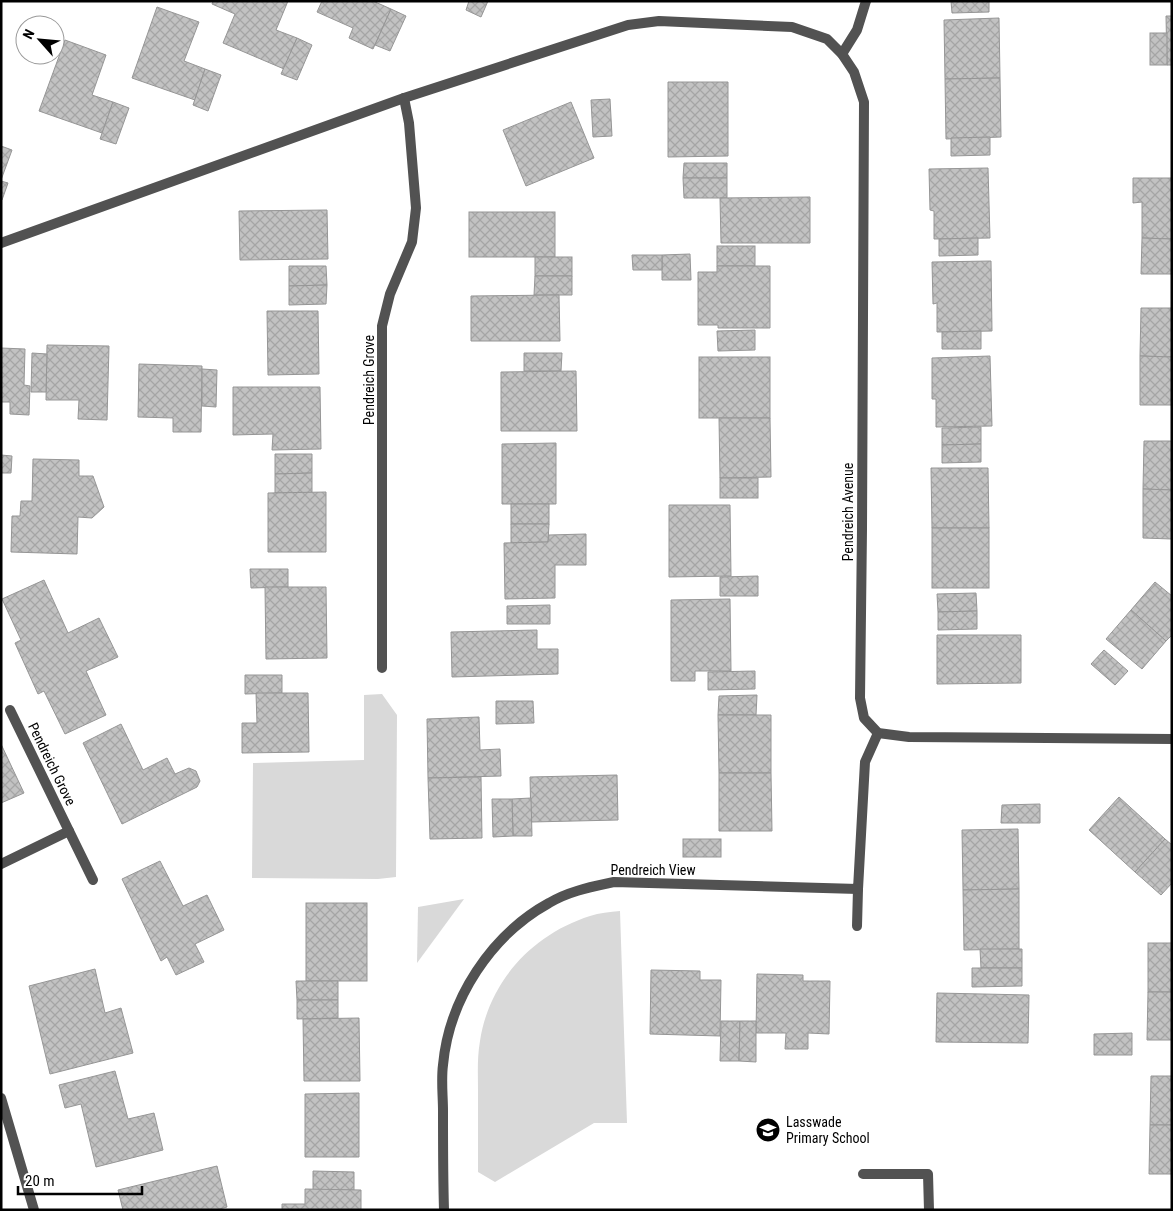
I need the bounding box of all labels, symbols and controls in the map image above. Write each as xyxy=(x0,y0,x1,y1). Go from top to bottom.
north arrow xyxy=(15,15,65,65)
text: N xyxy=(19,27,37,42)
street label: Pendreich Grove xyxy=(361,335,377,425)
street label: Pendreich Avenue xyxy=(840,462,856,561)
street label: Pendreich Grove xyxy=(25,720,79,808)
street label: Pendreich View xyxy=(610,862,696,878)
place label: Lasswade Primary School xyxy=(786,1114,870,1146)
school or university icon: Lasswade Primary School xyxy=(755,1117,781,1143)
scale bar xyxy=(18,1164,141,1196)
text: 20 m xyxy=(25,1172,55,1190)

